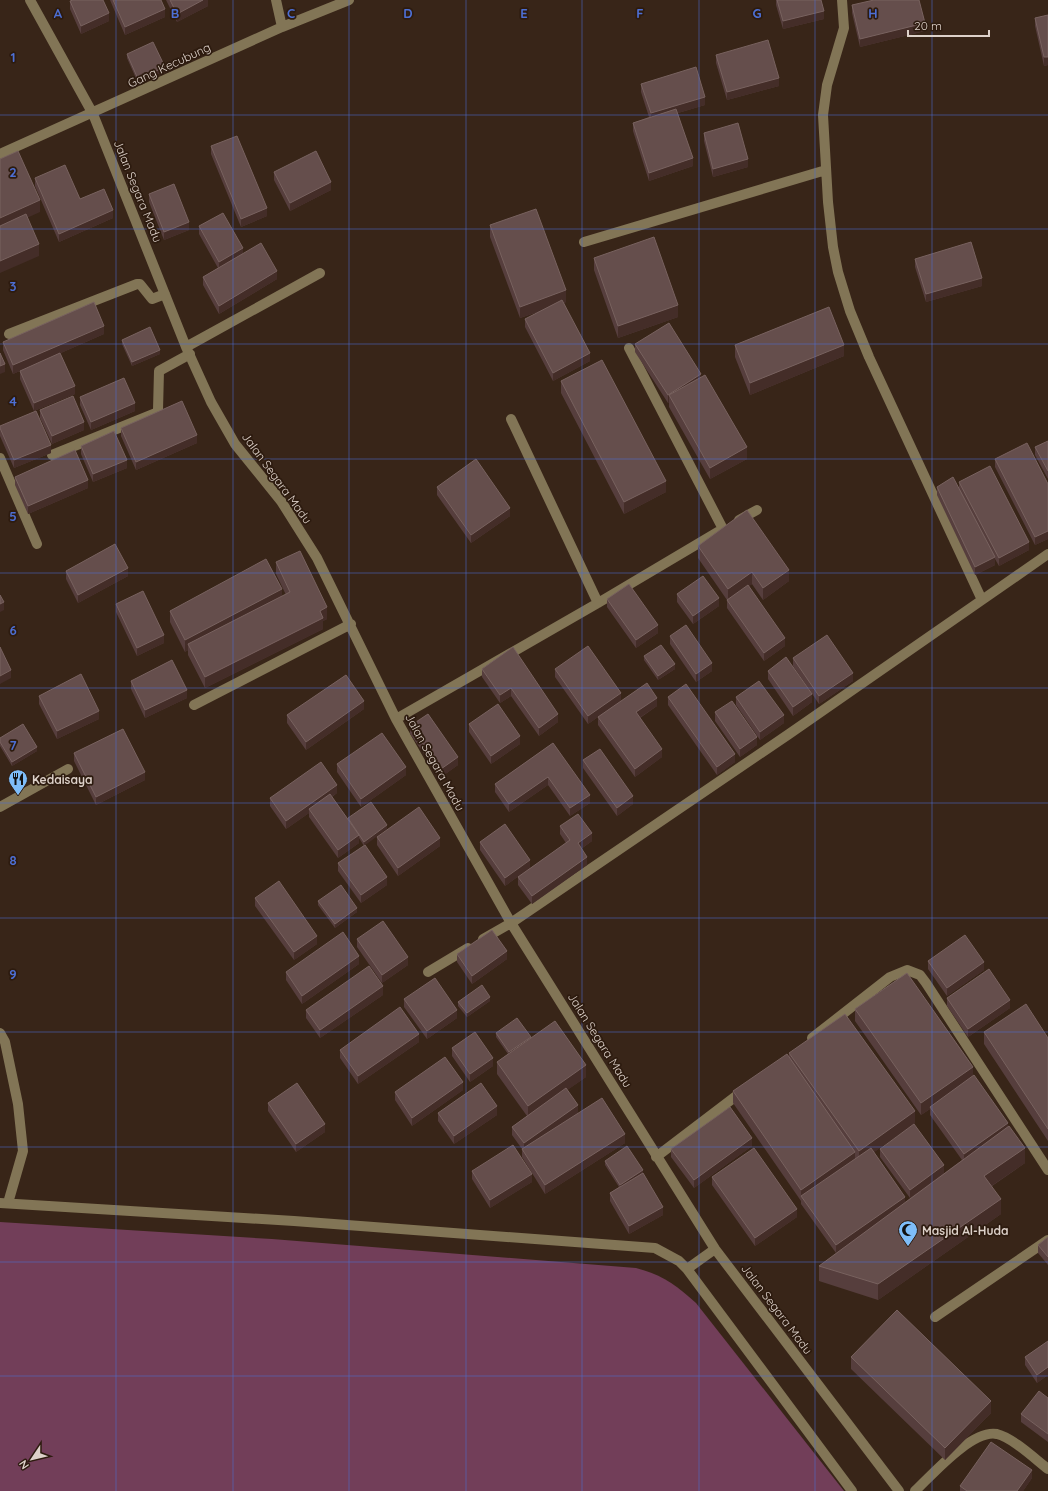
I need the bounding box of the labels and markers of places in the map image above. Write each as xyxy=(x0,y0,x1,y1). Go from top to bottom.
restaurant icon: Kedaisaya xyxy=(7,768,29,796)
place label: Kedaisaya xyxy=(32,772,93,787)
mosque icon: Masjid Al-Huda xyxy=(897,1219,919,1247)
place label: Masjid Al-Huda xyxy=(922,1223,1009,1238)

